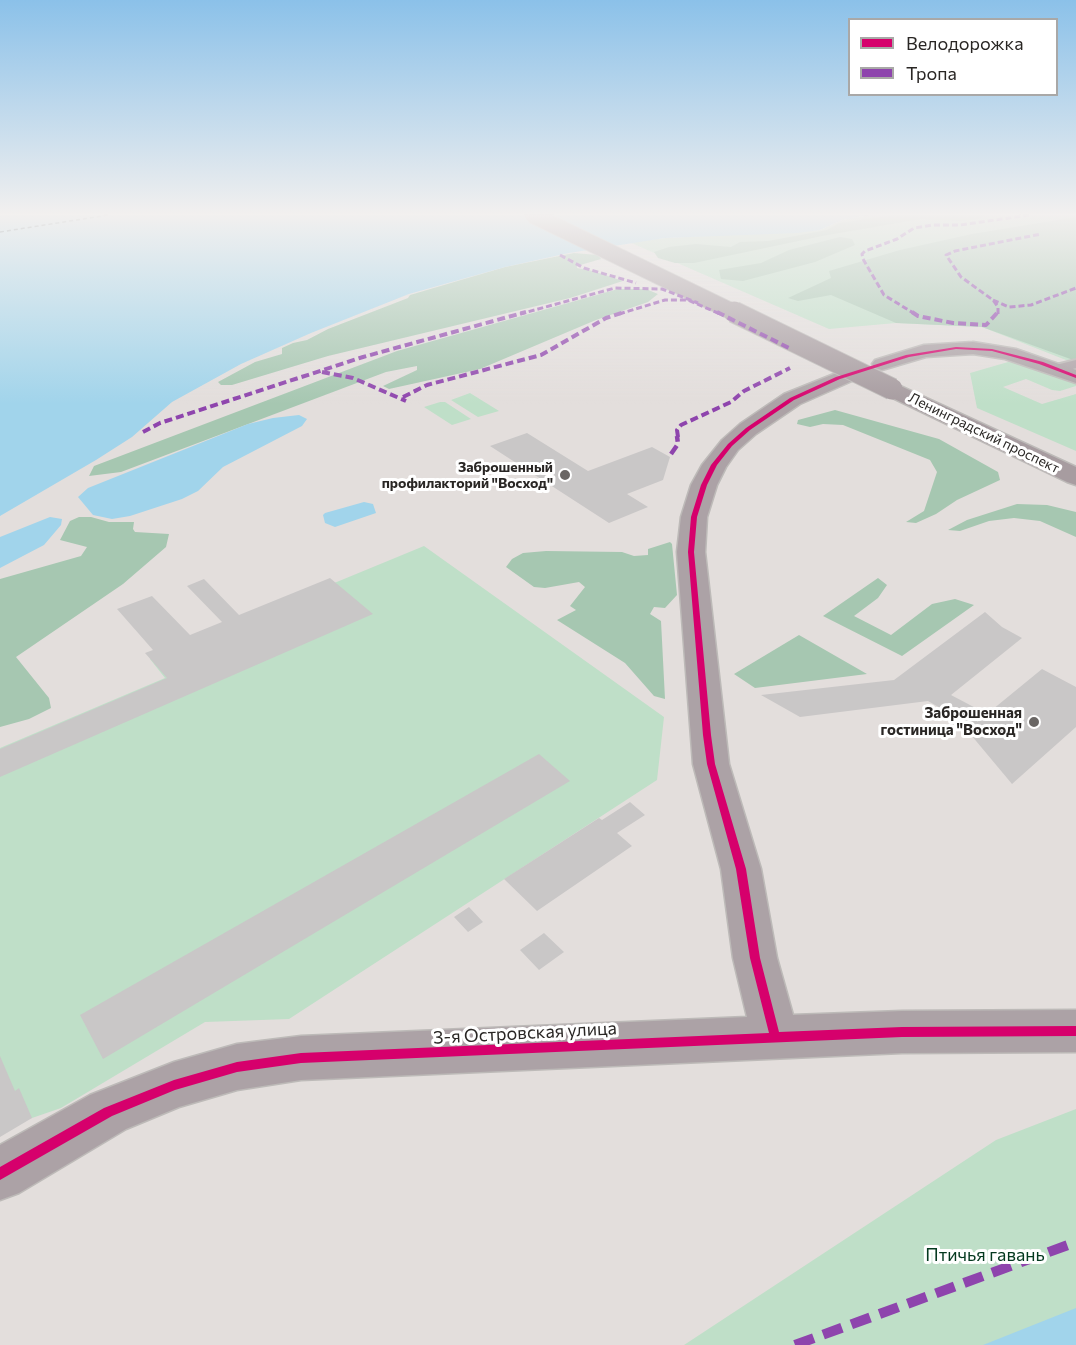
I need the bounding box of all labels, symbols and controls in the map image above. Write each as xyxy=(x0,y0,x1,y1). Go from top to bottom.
legend xyxy=(848,18,1058,96)
text: Велодорожка xyxy=(906,32,1024,54)
text: Тропа xyxy=(906,62,957,84)
street label: Ленинградский проспект xyxy=(906,389,1062,477)
place label: Заброшенный профилакторий "Восход" xyxy=(382,459,553,491)
marker: Заброшенный профилакторий "Восход" xyxy=(558,468,572,482)
place label: Заброшенная гостиница "Восход" xyxy=(881,704,1022,739)
marker: Заброшенная гостиница "Восход" xyxy=(1027,715,1041,729)
street label: 3-я Островская улица xyxy=(433,1017,617,1049)
park label: Птичья гавань xyxy=(925,1244,1045,1266)

